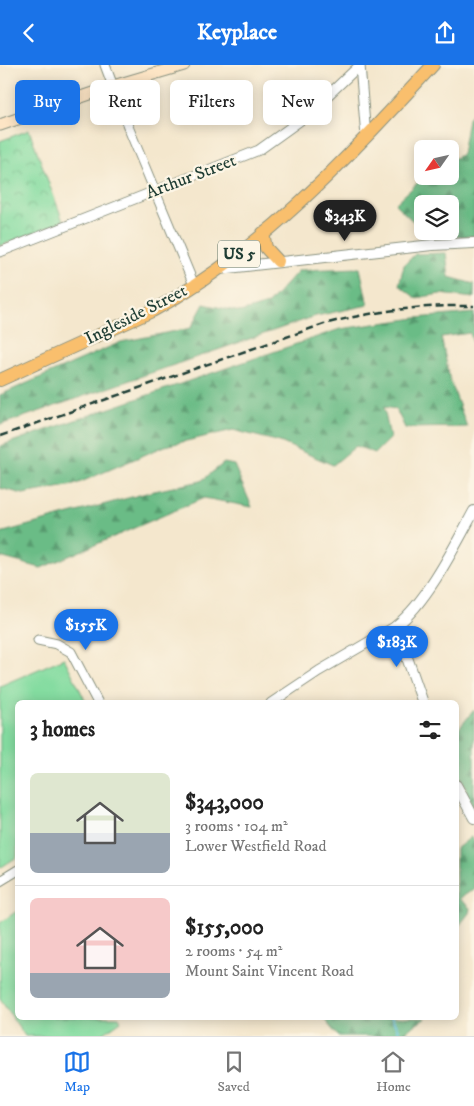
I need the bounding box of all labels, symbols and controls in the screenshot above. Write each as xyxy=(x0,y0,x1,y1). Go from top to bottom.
icon: back xyxy=(15,19,43,47)
text: Keyplace xyxy=(197,19,277,46)
icon: share xyxy=(431,19,459,47)
chip: Buy xyxy=(15,80,80,125)
chip: Rent xyxy=(90,80,160,125)
chip: Filters xyxy=(170,80,253,125)
chip: New xyxy=(263,80,332,125)
north arrow xyxy=(414,140,459,185)
map controls xyxy=(414,140,459,240)
street label: Arthur Street xyxy=(143,150,240,204)
button: layers xyxy=(414,195,459,240)
pin: $343K xyxy=(310,199,380,242)
text: $343K xyxy=(324,206,366,226)
road number: US 5 xyxy=(218,240,260,267)
street label: Ingleside Street xyxy=(81,280,191,350)
pin: $155K xyxy=(51,609,121,651)
text: $155K xyxy=(65,615,107,635)
pin: $183K xyxy=(362,625,432,668)
text: $183K xyxy=(377,632,417,652)
icon: filters xyxy=(416,716,444,744)
text: 3 homes xyxy=(30,717,95,743)
text: $343,000 xyxy=(185,790,264,816)
icon: home xyxy=(70,793,130,853)
text: 3 rooms · 104 m² xyxy=(185,816,288,836)
text: Lower Westfield Road xyxy=(185,836,327,856)
text: $155,000 xyxy=(185,915,264,941)
icon: home xyxy=(70,918,130,978)
text: 2 rooms · 54 m² xyxy=(185,941,282,961)
text: Mount Saint Vincent Road xyxy=(185,961,354,981)
tab: Map xyxy=(63,1048,91,1096)
tab: Saved xyxy=(218,1048,250,1096)
tab: Home xyxy=(376,1048,411,1096)

